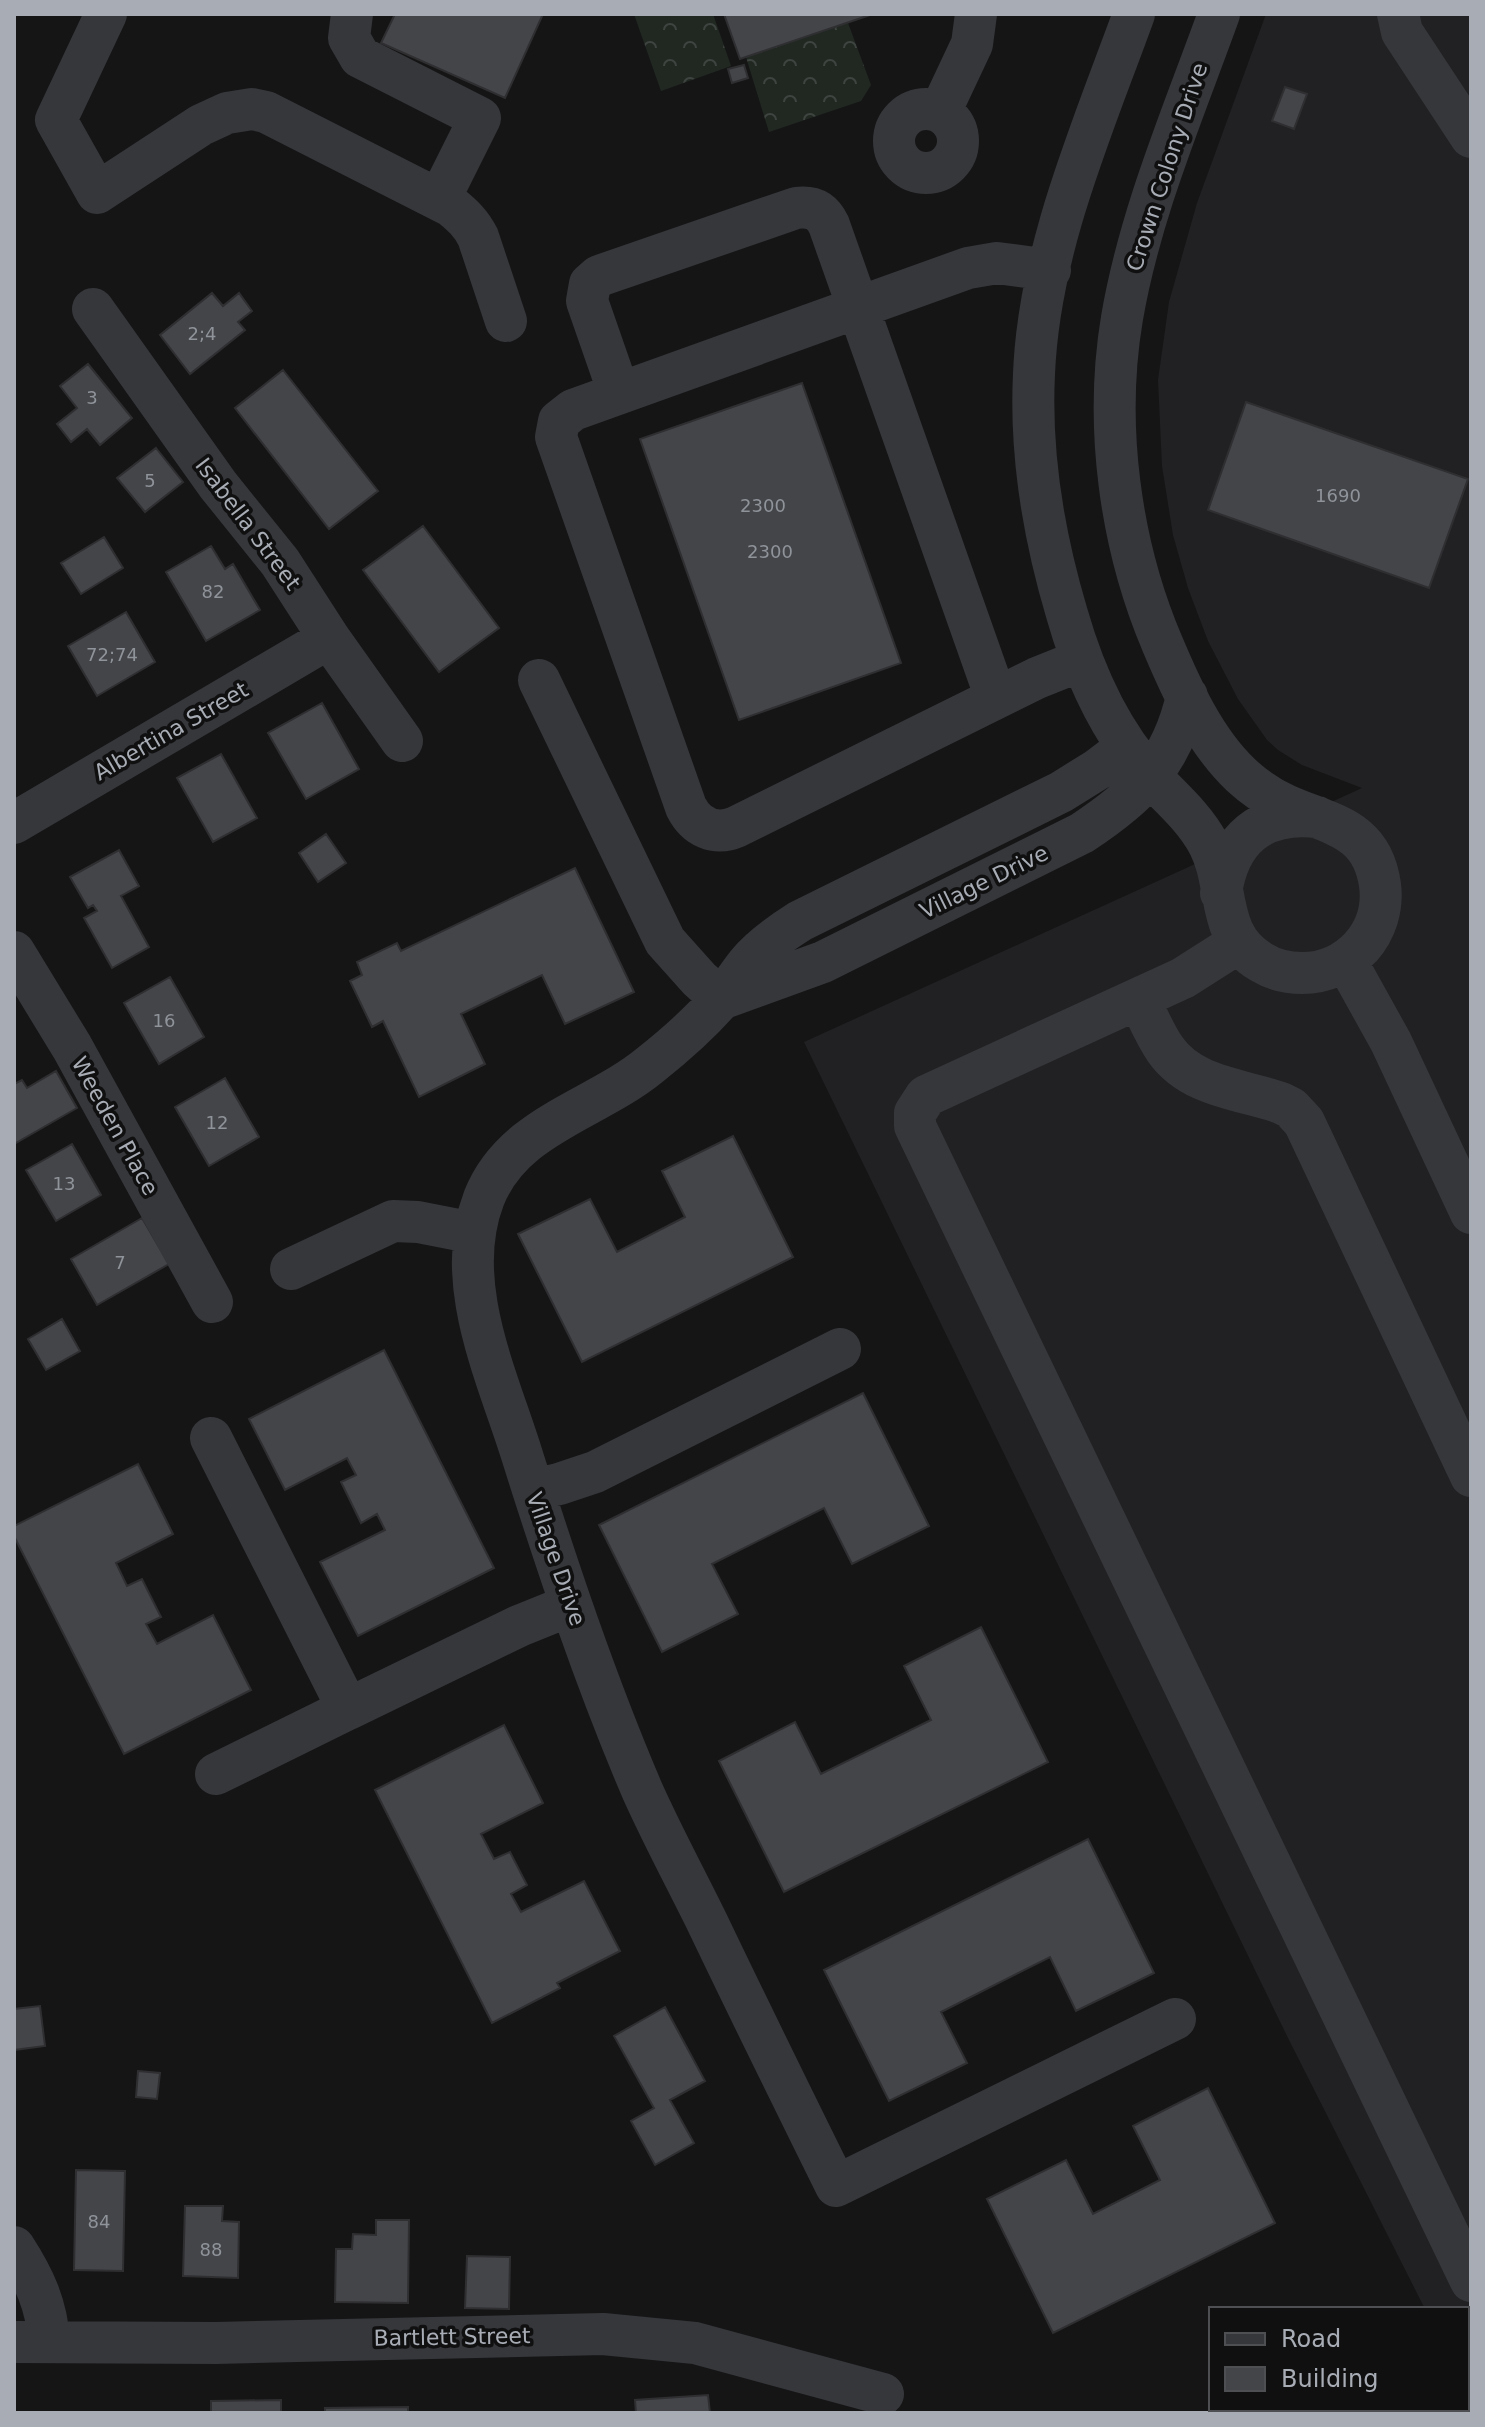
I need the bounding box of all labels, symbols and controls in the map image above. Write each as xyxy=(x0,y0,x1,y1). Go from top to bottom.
street label: Crown Colony Drive xyxy=(1122,60,1212,274)
house number: 2;4 xyxy=(188,323,216,344)
house number: 3 xyxy=(86,387,98,408)
street label: Isabella Street xyxy=(190,453,306,595)
house number: 5 xyxy=(144,470,156,491)
house number: 1690 xyxy=(1315,485,1361,506)
house number: 2300 xyxy=(740,495,786,516)
house number: 2300 xyxy=(747,541,793,562)
house number: 82 xyxy=(202,581,224,602)
house number: 72;74 xyxy=(86,644,138,665)
street label: Albertina Street xyxy=(90,677,253,785)
street label: Village Drive xyxy=(916,840,1052,924)
house number: 16 xyxy=(153,1010,175,1031)
street label: Weeden Place xyxy=(67,1052,163,1200)
house number: 12 xyxy=(206,1112,228,1133)
house number: 13 xyxy=(53,1173,75,1194)
house number: 7 xyxy=(114,1252,126,1273)
street label: Village Drive xyxy=(521,1489,591,1629)
house number: 84 xyxy=(88,2211,110,2232)
house number: 88 xyxy=(200,2239,222,2260)
legend xyxy=(1209,2307,1469,2411)
street label: Bartlett Street xyxy=(373,2323,531,2351)
text: Road xyxy=(1281,2325,1341,2353)
text: Building xyxy=(1281,2365,1378,2393)

